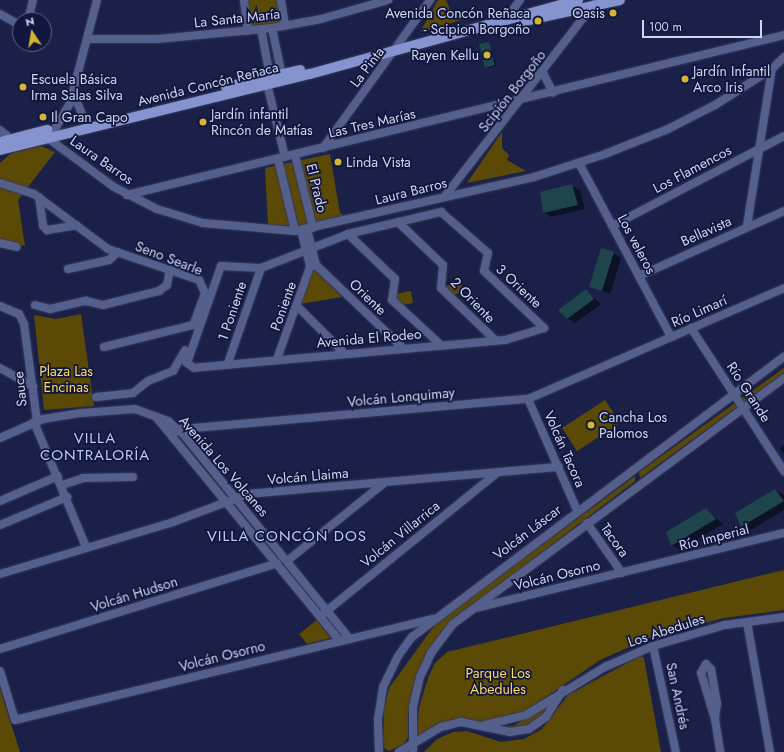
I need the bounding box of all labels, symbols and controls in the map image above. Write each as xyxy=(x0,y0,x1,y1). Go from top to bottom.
street label: La Santa María xyxy=(193,5,281,31)
place label: Avenida Concón Reñaca - Scipion Borgoño xyxy=(385,5,530,38)
place label: Oasis xyxy=(572,5,605,21)
marker: Oasis xyxy=(608,8,618,18)
north arrow xyxy=(12,12,52,52)
scale bar xyxy=(644,12,764,38)
text: N xyxy=(24,13,36,30)
marker: Avenida Concón Reñaca - Scipion Borgoño xyxy=(533,16,543,26)
text: 100 m xyxy=(649,18,682,36)
street label: La Pinta xyxy=(346,44,388,90)
place label: Rayen Kellu xyxy=(411,47,479,63)
street label: Scipión Borgoño xyxy=(475,47,549,135)
marker: Rayen Kellu xyxy=(482,50,492,60)
street label: Avenida Concón Reñaca xyxy=(136,58,280,110)
place label: Jardín Infantil Arco Iris xyxy=(693,63,770,96)
place label: Escuela Básica Irma Salas Silva xyxy=(31,71,123,104)
marker: Jardín Infantil Arco Iris xyxy=(680,74,690,84)
marker: Escuela Básica Irma Salas Silva xyxy=(18,82,28,92)
street label: Las Tres Marías xyxy=(327,105,417,141)
place label: Jardín infantil Rincón de Matías xyxy=(211,106,313,138)
place label: Il Gran Capo xyxy=(51,109,128,125)
marker: Il Gran Capo xyxy=(38,112,48,122)
marker: Jardín infantil Rincón de Matías xyxy=(198,117,208,127)
street label: Laura Barros xyxy=(67,132,137,188)
street label: Los Flamencos xyxy=(650,141,734,197)
place label: Linda Vista xyxy=(346,154,411,170)
marker: Linda Vista xyxy=(333,157,343,167)
street label: El Prado xyxy=(303,162,331,214)
street label: Laura Barros xyxy=(373,174,449,208)
street label: Los veleros xyxy=(614,211,660,277)
street label: Bellavista xyxy=(678,212,734,250)
street label: Seno Searle xyxy=(133,237,205,279)
street label: 3 Oriente xyxy=(493,261,545,311)
street label: 2 Oriente xyxy=(447,274,499,326)
street label: Oriente xyxy=(346,275,390,319)
street label: 1 Poniente xyxy=(214,279,250,343)
street label: Poniente xyxy=(266,279,300,333)
street label: Río Limarí xyxy=(668,291,730,331)
street label: Avenida El Rodeo xyxy=(316,325,422,351)
street label: Río Grande xyxy=(723,359,775,425)
park label: Plaza Las Encinas xyxy=(39,363,93,396)
street label: Sauce xyxy=(10,370,30,408)
street label: Volcán Lonquimay xyxy=(346,384,456,410)
street label: Volcán Tacora xyxy=(541,408,589,490)
place label: Cancha Los Palomos xyxy=(599,409,667,442)
street label: Avenida Los Volcanes xyxy=(176,412,272,520)
marker: Cancha Los Palomos xyxy=(586,420,596,430)
district label: VILLA CONTRALORÍA xyxy=(40,429,150,464)
street label: Volcán Llaima xyxy=(267,464,349,488)
street label: Volcán Villarrica xyxy=(357,497,443,571)
street label: Volcán Láscar xyxy=(490,501,564,563)
street label: Tacora xyxy=(597,520,633,560)
street label: Río Imperial xyxy=(677,520,751,554)
district label: VILLA CONCÓN DOS xyxy=(207,528,367,546)
street label: Volcán Osorno xyxy=(512,556,602,594)
street label: Volcán Hudson xyxy=(89,573,179,615)
street label: Los Abedules xyxy=(626,610,706,650)
street label: Volcán Osorno xyxy=(177,637,267,675)
street label: San Andrés xyxy=(663,661,693,731)
park label: Parque Los Abedules xyxy=(466,665,530,698)

